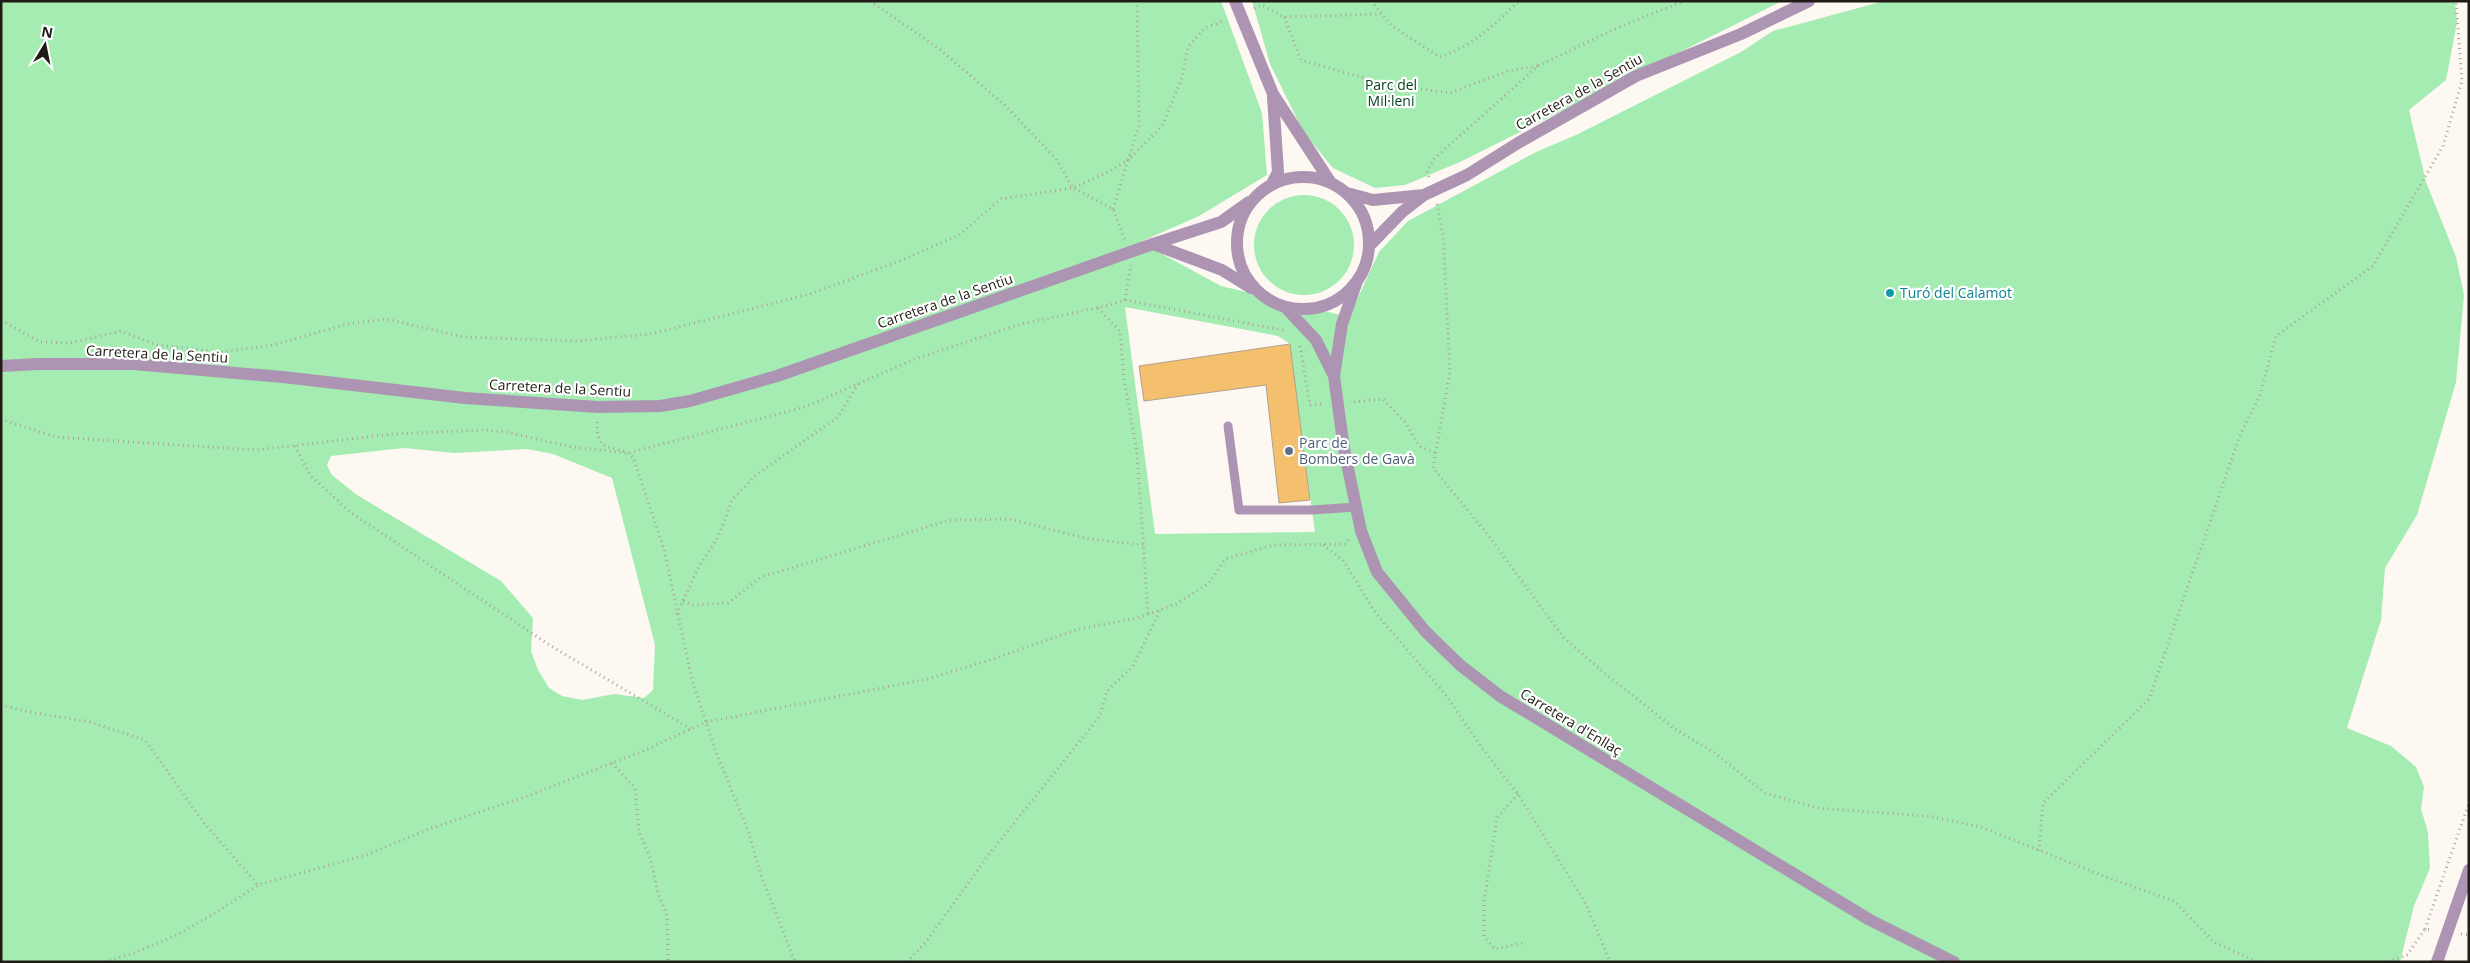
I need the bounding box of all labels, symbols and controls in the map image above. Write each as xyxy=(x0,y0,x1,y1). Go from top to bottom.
north arrow xyxy=(20,20,70,70)
text: N xyxy=(40,21,55,42)
street label: Carretera de la Sentiu xyxy=(1512,49,1646,134)
park label: Parc del Mil·leni xyxy=(1365,75,1417,110)
street label: Carretera de la Sentiu xyxy=(875,268,1015,333)
place label: Turó del Calamot xyxy=(1900,283,2012,302)
marker: Turó del Calamot xyxy=(1884,287,1896,299)
street label: Carretera de la Sentiu xyxy=(86,340,228,367)
street label: Carretera de la Sentiu xyxy=(489,374,631,401)
place label: Parc de Bombers de Gavà xyxy=(1299,433,1415,468)
marker: Parc de Bombers de Gavà xyxy=(1283,445,1295,457)
street label: Carretera d'Enllaç xyxy=(1517,684,1626,760)

